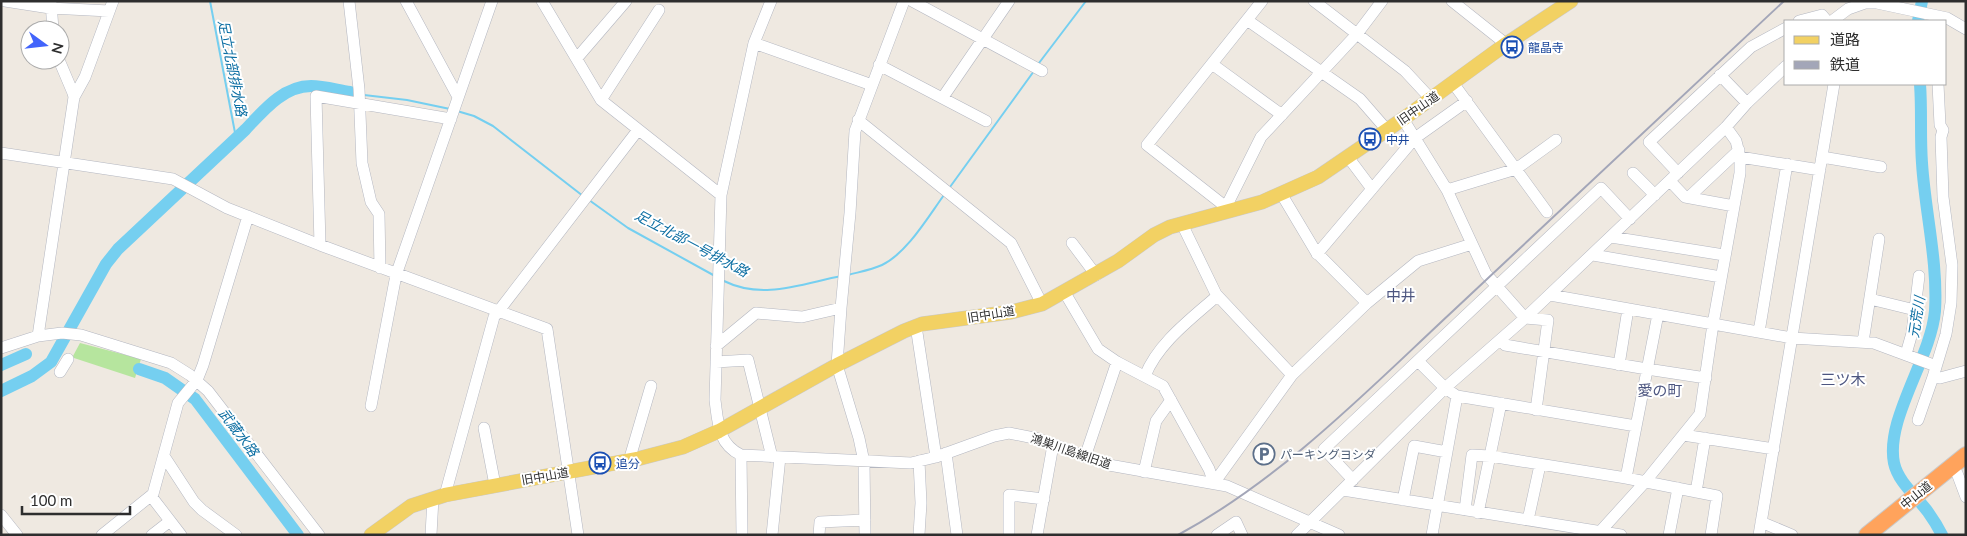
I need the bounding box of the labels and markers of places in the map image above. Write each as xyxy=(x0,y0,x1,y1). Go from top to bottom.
bus stop icon: 龍晶寺 xyxy=(1500,35,1524,59)
place label: 龍晶寺 xyxy=(1528,40,1564,55)
bus stop icon: 中井 xyxy=(1358,127,1382,151)
place label: 中井 xyxy=(1386,132,1410,147)
parking icon: パーキングヨシダ xyxy=(1252,442,1276,466)
place label: パーキングヨシダ xyxy=(1280,447,1376,462)
bus stop icon: 追分 xyxy=(588,451,612,475)
place label: 追分 xyxy=(616,456,640,471)

